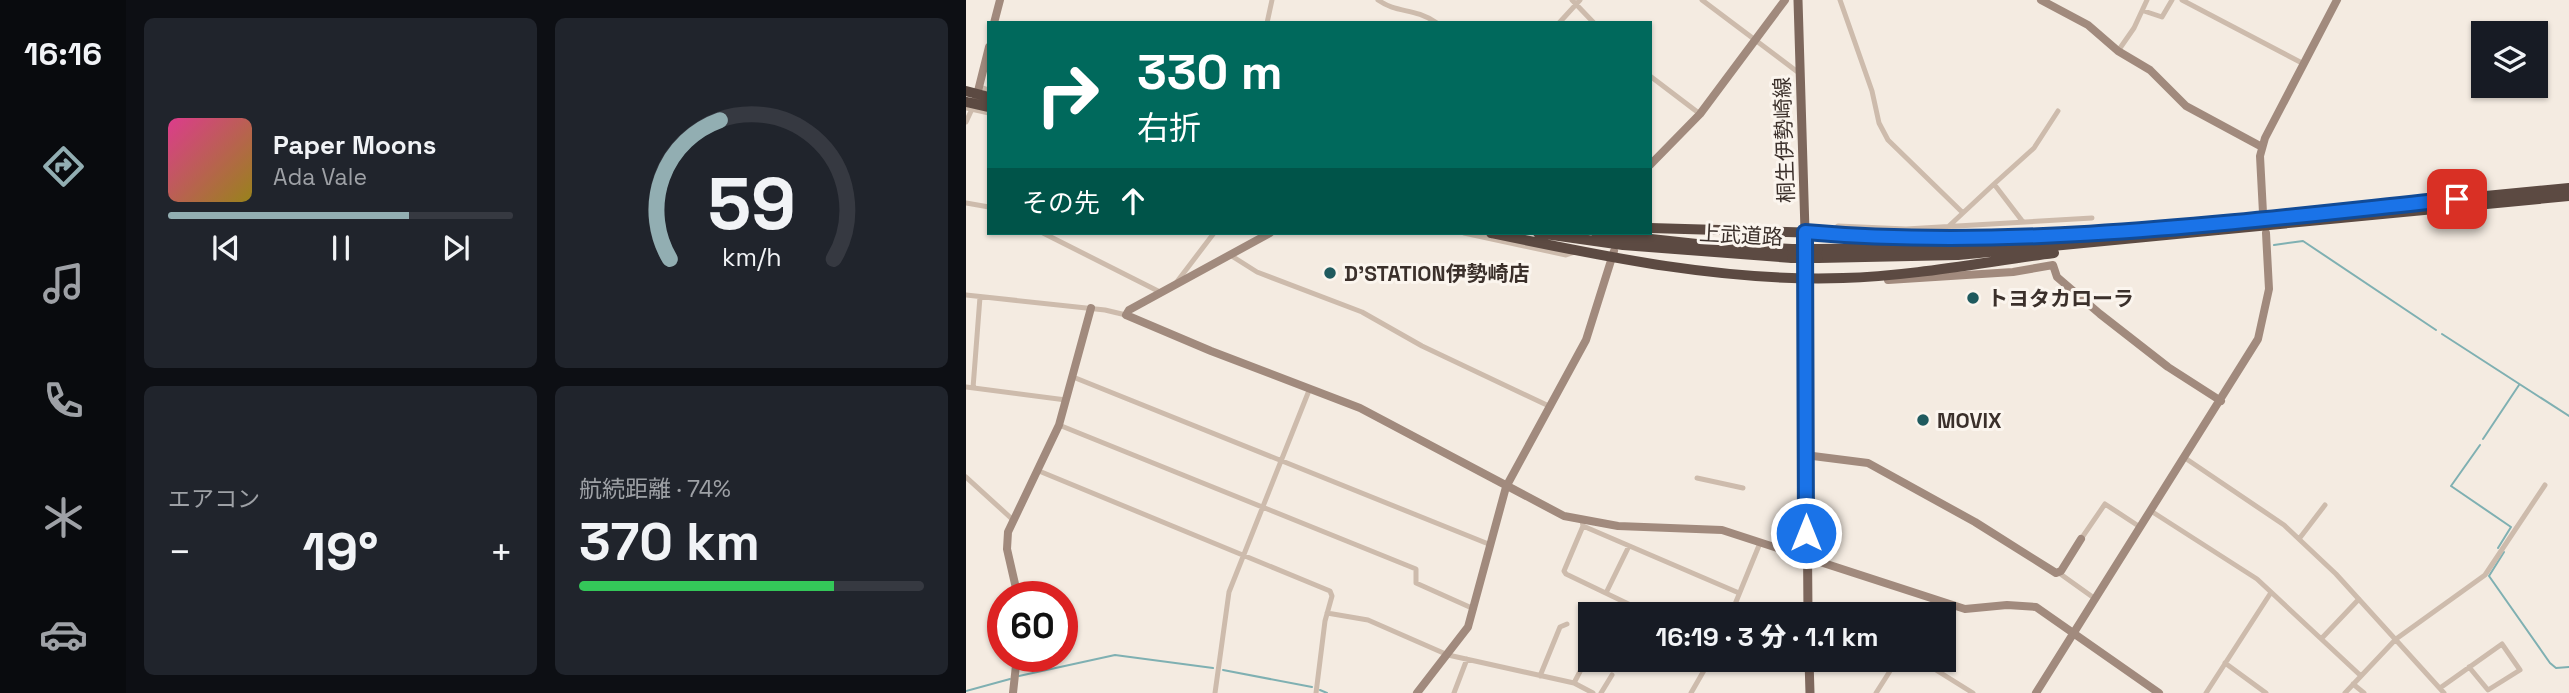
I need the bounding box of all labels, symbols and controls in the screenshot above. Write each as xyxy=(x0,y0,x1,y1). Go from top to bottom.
map controls xyxy=(2471,21,2548,98)
button: layers xyxy=(2471,21,2548,98)
text: 16:16 xyxy=(24,34,102,74)
text: 330 m xyxy=(1137,41,1283,103)
icon: right xyxy=(1022,49,1113,140)
street label: 桐生伊勢崎線 xyxy=(1768,77,1800,203)
text: 右折 xyxy=(1137,108,1201,148)
text: Paper Moons xyxy=(273,128,436,162)
icon: directions xyxy=(39,142,88,191)
text: 59 xyxy=(707,157,796,250)
text: Ada Vale xyxy=(273,162,367,192)
pin xyxy=(2427,169,2487,229)
icon: arrive xyxy=(2438,180,2476,218)
icon: ahead xyxy=(1114,182,1152,220)
text: その先 xyxy=(1022,186,1100,220)
street label: 上武道路 xyxy=(1698,219,1784,251)
icon: previous xyxy=(207,229,245,267)
icon: pause xyxy=(322,229,360,267)
icon: next xyxy=(437,229,475,267)
text: km/h xyxy=(722,241,781,273)
icon: music xyxy=(39,259,88,308)
place label: D'STATION伊勢崎店 xyxy=(1344,260,1530,287)
marker: D'STATION伊勢崎店 xyxy=(1322,265,1338,281)
place label: トヨタカローラ xyxy=(1987,285,2134,312)
marker: トヨタカローラ xyxy=(1965,290,1981,306)
icon: phone xyxy=(39,376,88,425)
place label: MOVIX xyxy=(1937,407,2002,434)
marker: MOVIX xyxy=(1915,412,1931,428)
text: 航続距離 · 74% xyxy=(579,474,731,504)
text: エアコン xyxy=(168,484,260,514)
icon: climate xyxy=(39,493,88,542)
position arrow xyxy=(1769,496,1843,570)
text: 370 km xyxy=(579,509,760,575)
text: 19° xyxy=(302,519,379,585)
text: − xyxy=(168,528,192,576)
text: + xyxy=(489,528,513,576)
speed limit sign: 60 xyxy=(987,581,1078,672)
icon: car xyxy=(39,610,88,659)
text: 16:19 · 3 分 · 1.1 km xyxy=(1656,620,1878,654)

